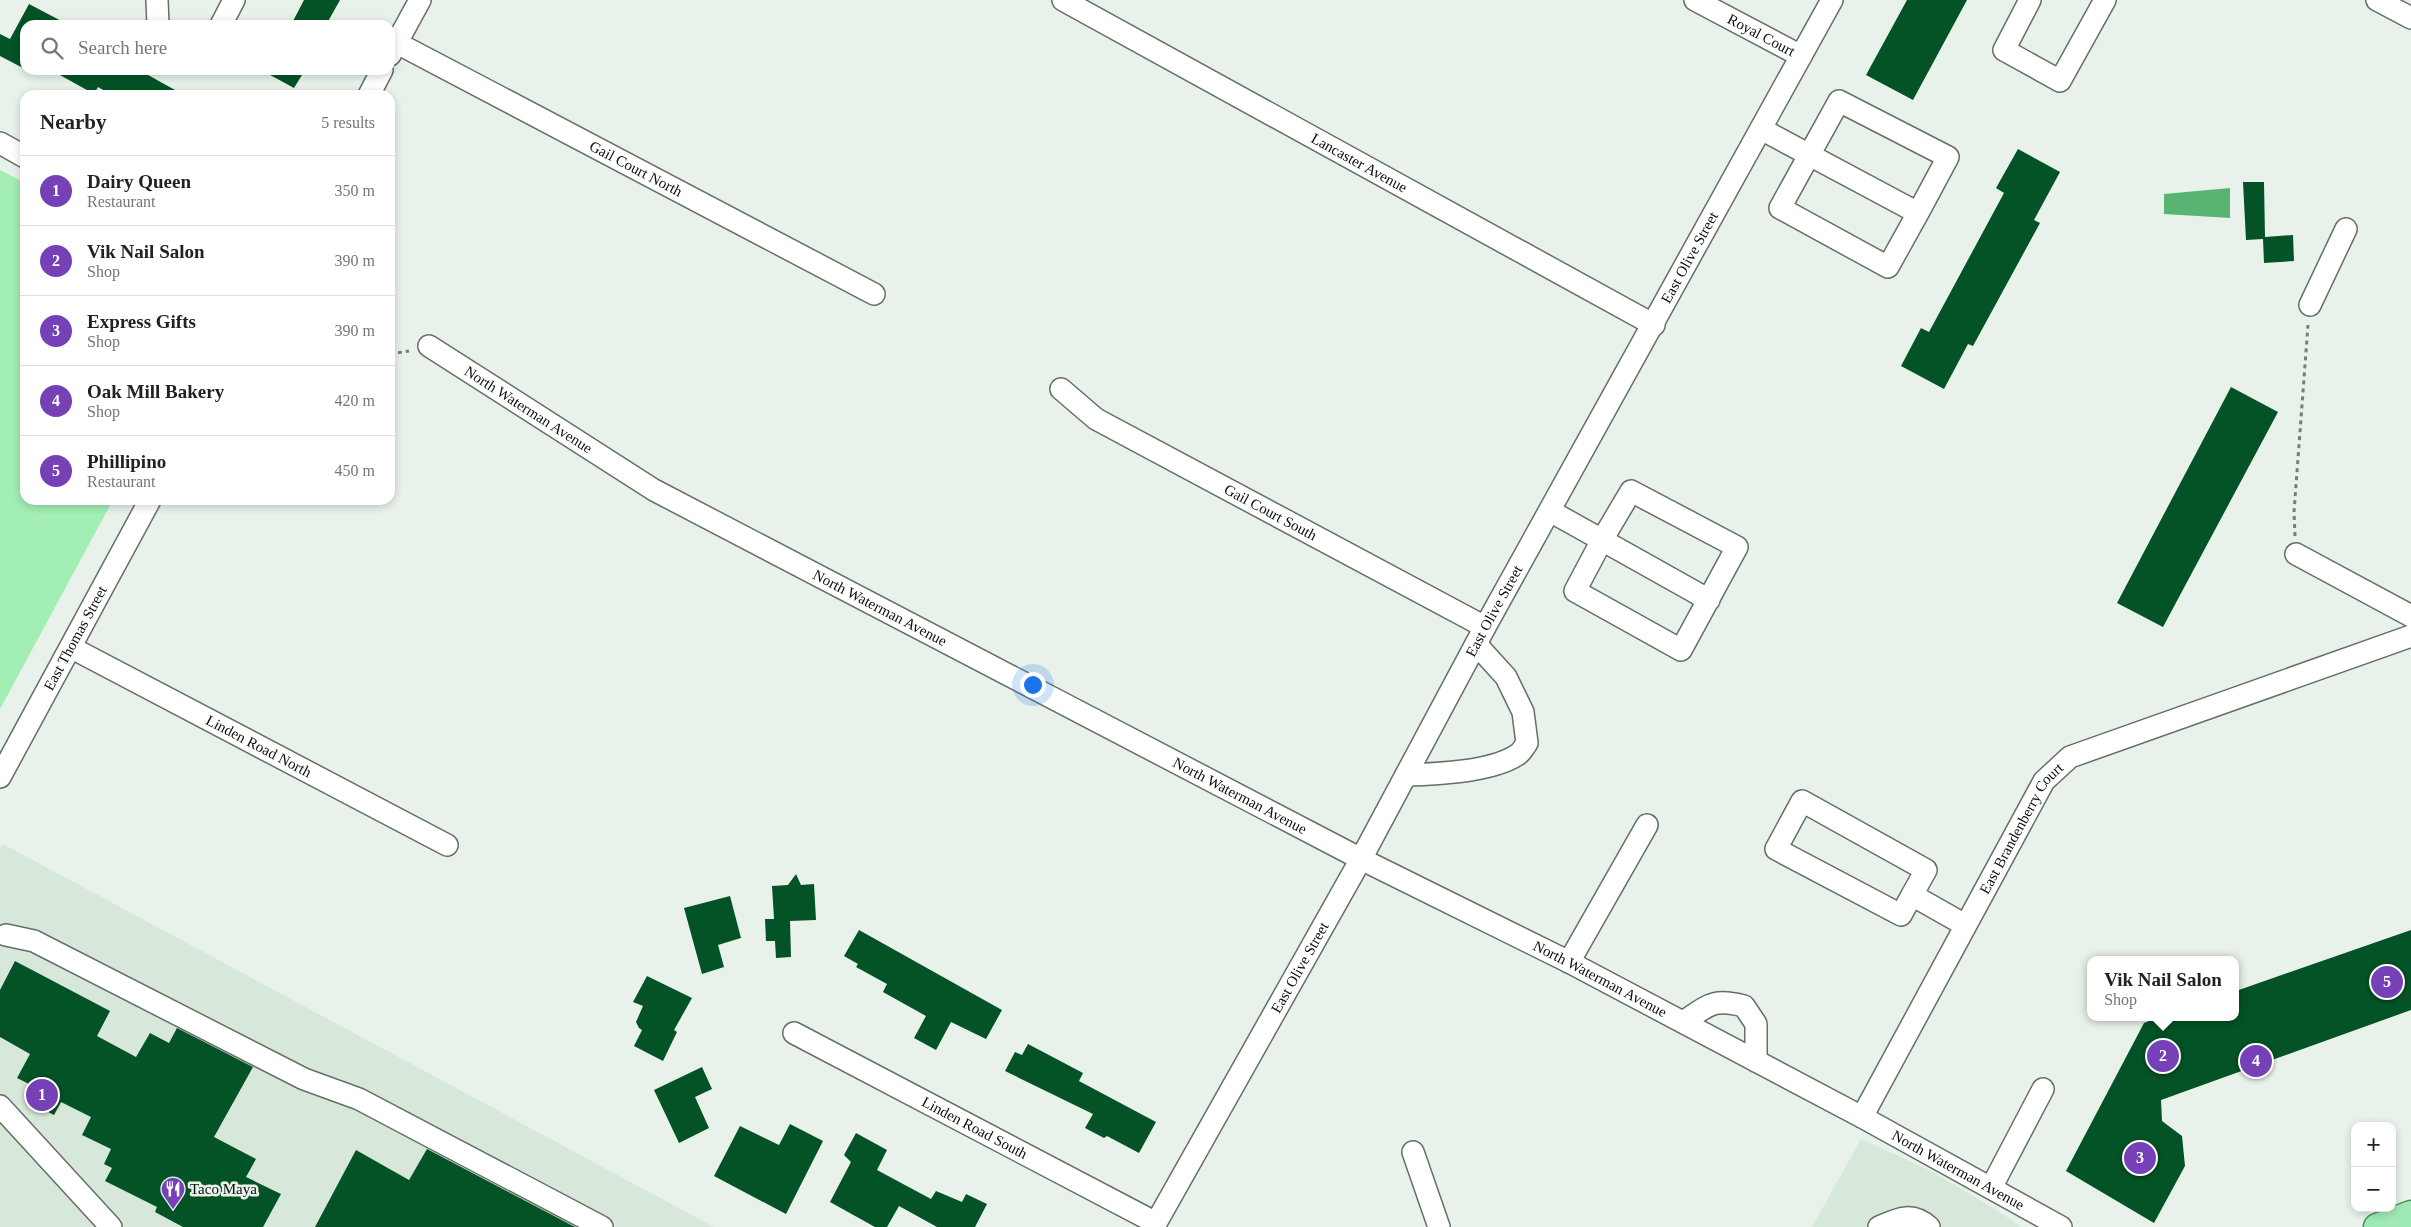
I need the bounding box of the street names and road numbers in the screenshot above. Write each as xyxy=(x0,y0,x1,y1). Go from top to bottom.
street label: Royal Court xyxy=(1725,11,1798,60)
street label: Lancaster Avenue xyxy=(1308,130,1410,196)
street label: Gail Court North xyxy=(587,138,685,200)
street label: East Olive Street xyxy=(1658,208,1722,306)
street label: North Waterman Avenue xyxy=(462,363,595,457)
street label: Gail Court South xyxy=(1222,481,1320,544)
street label: East Olive Street xyxy=(1463,562,1526,659)
street label: North Waterman Avenue xyxy=(810,567,950,649)
street label: East Thomas Street xyxy=(40,582,110,693)
street label: Linden Road North xyxy=(203,712,315,781)
street label: North Waterman Avenue xyxy=(1170,754,1310,837)
street label: East Brandenberry Court xyxy=(1976,759,2067,897)
street label: East Olive Street xyxy=(1268,919,1332,1016)
street label: North Waterman Avenue xyxy=(1531,938,1670,1020)
street label: Linden Road South xyxy=(919,1094,1030,1162)
street label: North Waterman Avenue xyxy=(1889,1127,2027,1213)

